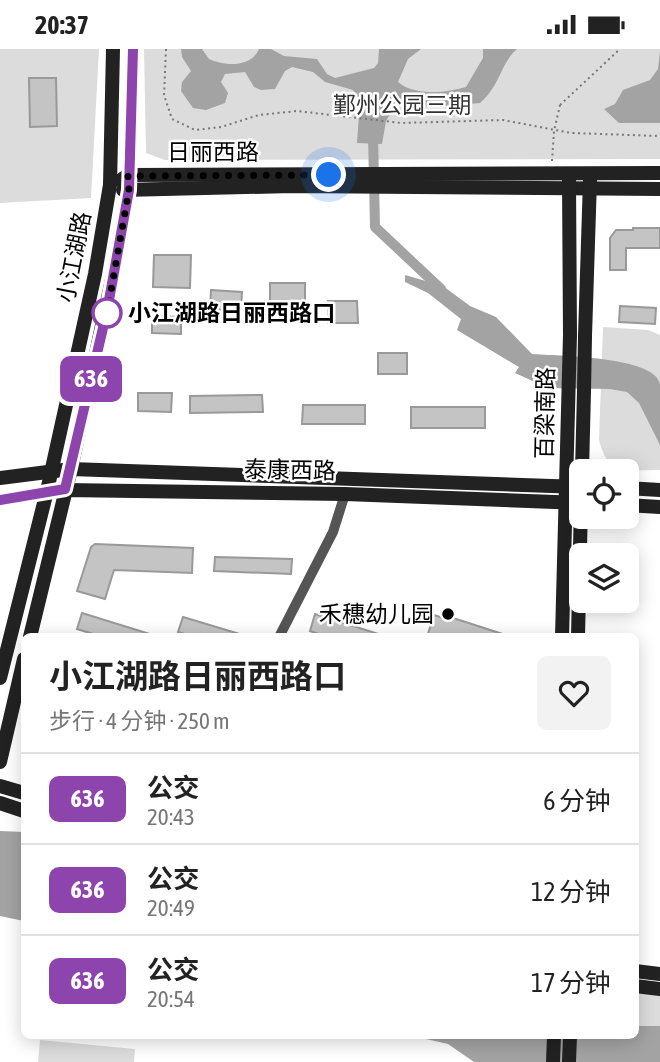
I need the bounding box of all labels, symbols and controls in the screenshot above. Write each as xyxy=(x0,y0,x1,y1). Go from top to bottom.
text: 20:37 xyxy=(35,10,89,40)
park label: 鄞州公园三期 xyxy=(333,92,471,118)
street label: 日丽西路 xyxy=(167,139,259,165)
your location xyxy=(311,157,346,192)
street label: 小江湖路 xyxy=(52,209,96,305)
marker: 小江湖路日丽西路口 xyxy=(92,298,122,328)
place label: 小江湖路日丽西路口 xyxy=(128,300,335,326)
line badge: 636 xyxy=(51,356,131,402)
text: 636 xyxy=(74,365,108,392)
street label: 百梁南路 xyxy=(531,367,559,459)
street label: 泰康西路 xyxy=(244,456,336,484)
map controls xyxy=(569,459,639,613)
button: locate xyxy=(569,459,639,529)
button: layers xyxy=(569,543,639,613)
place label: 禾穗幼儿园 xyxy=(319,601,434,627)
marker: 禾穗幼儿园 xyxy=(440,606,456,622)
button: heart xyxy=(537,656,611,730)
text: 小江湖路日丽西路口 xyxy=(49,657,346,695)
text: 步行 · 4 分钟 · 250 m xyxy=(49,708,230,734)
text: 公交 xyxy=(147,773,199,803)
text: 636 xyxy=(71,785,104,812)
text: 6 分钟 xyxy=(543,786,611,816)
text: 20:43 xyxy=(147,804,195,830)
text: 公交 xyxy=(147,864,199,894)
text: 636 xyxy=(71,876,104,903)
text: 12 分钟 xyxy=(531,877,611,907)
text: 20:49 xyxy=(147,895,195,921)
text: 公交 xyxy=(147,955,199,985)
text: 636 xyxy=(71,967,104,994)
text: 17 分钟 xyxy=(531,968,611,998)
text: 20:54 xyxy=(147,986,195,1012)

